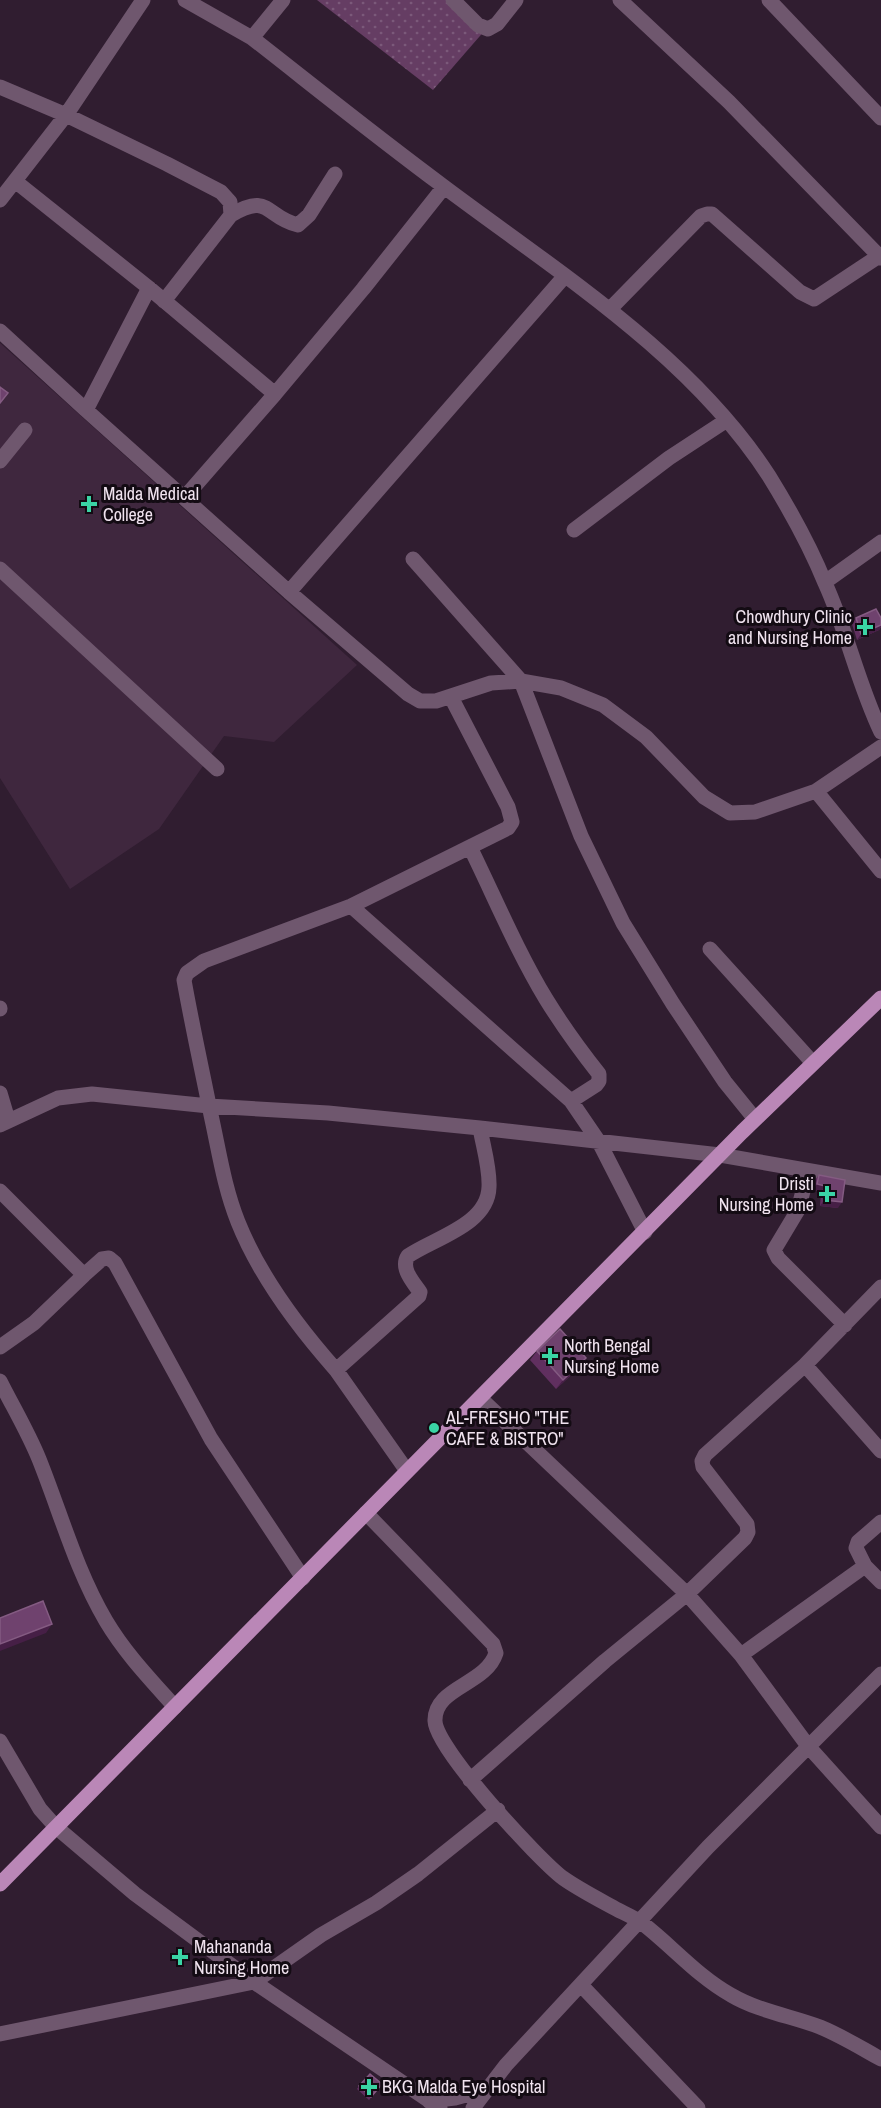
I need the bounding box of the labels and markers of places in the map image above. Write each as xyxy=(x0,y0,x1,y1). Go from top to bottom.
place label: Malda Medical College xyxy=(103,481,199,527)
marker: Malda Medical College xyxy=(80,495,98,513)
place label: Chowdhury Clinic and Nursing Home xyxy=(728,604,852,650)
marker: Chowdhury Clinic and Nursing Home xyxy=(856,618,874,636)
place label: Dristi Nursing Home xyxy=(719,1171,814,1217)
marker: Dristi Nursing Home xyxy=(818,1185,836,1203)
place label: North Bengal Nursing Home xyxy=(564,1333,659,1379)
marker: North Bengal Nursing Home xyxy=(541,1347,559,1365)
place label: AL-FRESHO "THE CAFE & BISTRO" xyxy=(445,1405,569,1451)
marker: AL-FRESHO "THE CAFE & BISTRO" xyxy=(427,1421,441,1435)
place label: Mahananda Nursing Home xyxy=(194,1934,289,1980)
marker: Mahananda Nursing Home xyxy=(171,1948,189,1966)
place label: BKG Malda Eye Hospital xyxy=(382,2074,545,2099)
marker: BKG Malda Eye Hospital xyxy=(360,2078,378,2096)

